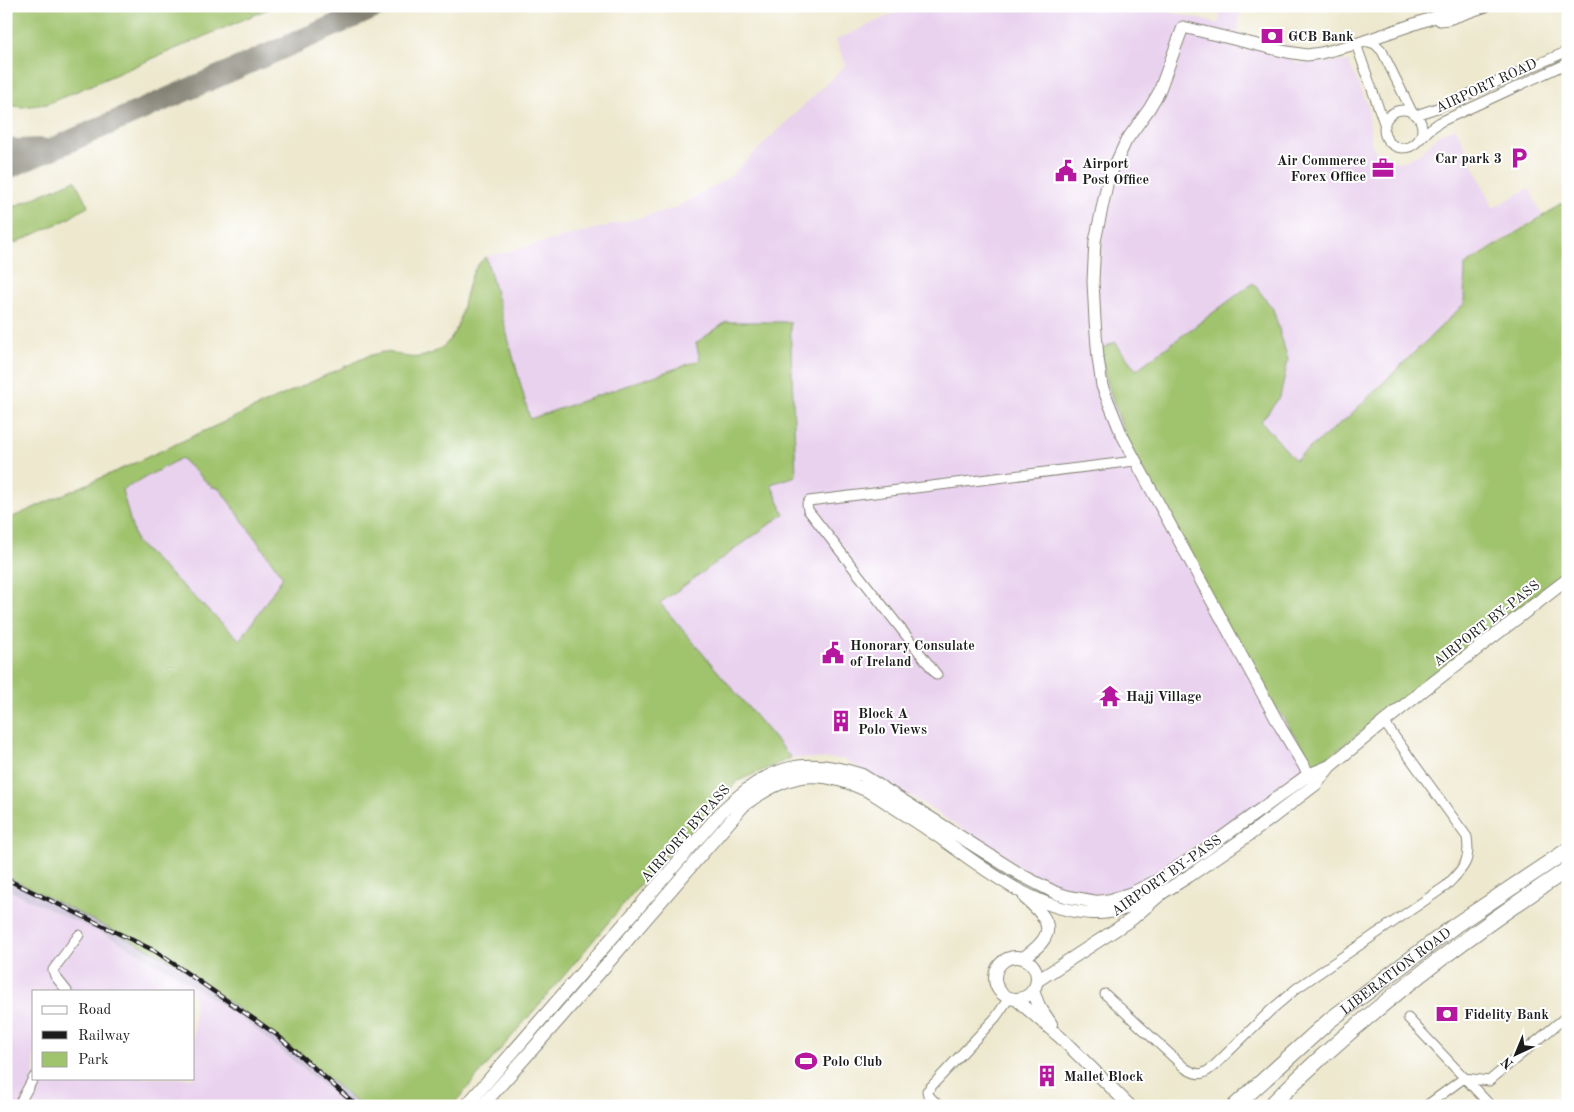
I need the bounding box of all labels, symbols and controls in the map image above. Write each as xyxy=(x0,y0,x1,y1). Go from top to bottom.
bank icon: GCB Bank xyxy=(1259,23,1285,49)
place label: GCB Bank xyxy=(1288,30,1354,44)
street label: AIRPORT ROAD xyxy=(1434,56,1539,116)
parking icon: Car park 3 xyxy=(1506,145,1532,171)
place label: Car park 3 xyxy=(1435,152,1502,166)
place label: Air Commerce Forex Office xyxy=(1277,154,1366,184)
office icon: Air Commerce Forex Office xyxy=(1370,155,1396,181)
place label: Airport Post Office xyxy=(1082,157,1149,187)
public building icon: Airport Post Office xyxy=(1053,158,1079,184)
street label: AIRPORT BY-PASS xyxy=(1431,578,1542,669)
place label: Honorary Consulate of Ireland xyxy=(850,639,975,669)
public building icon: Honorary Consulate of Ireland xyxy=(820,640,846,666)
temple icon: Hajj Village xyxy=(1097,683,1123,709)
place label: Hajj Village xyxy=(1126,690,1202,704)
place label: Block A Polo Views xyxy=(858,707,927,737)
building icon: Block A Polo Views xyxy=(828,708,854,734)
street label: AIRPORT BYPASS xyxy=(639,782,733,885)
street label: AIRPORT BY-PASS xyxy=(1109,833,1224,919)
street label: LIBERATION ROAD xyxy=(1338,925,1454,1018)
legend xyxy=(32,990,195,1080)
bank icon: Fidelity Bank xyxy=(1434,1001,1460,1027)
text: Road xyxy=(78,1003,112,1018)
place label: Fidelity Bank xyxy=(1464,1008,1549,1022)
text: Railway xyxy=(78,1029,131,1044)
north arrow xyxy=(1492,1030,1542,1080)
sports icon: Polo Club xyxy=(793,1048,819,1074)
text: Park xyxy=(78,1053,109,1068)
text: N xyxy=(1499,1054,1516,1071)
place label: Polo Club xyxy=(822,1055,882,1069)
building icon: Mallet Block xyxy=(1034,1063,1060,1089)
place label: Mallet Block xyxy=(1064,1070,1144,1084)

